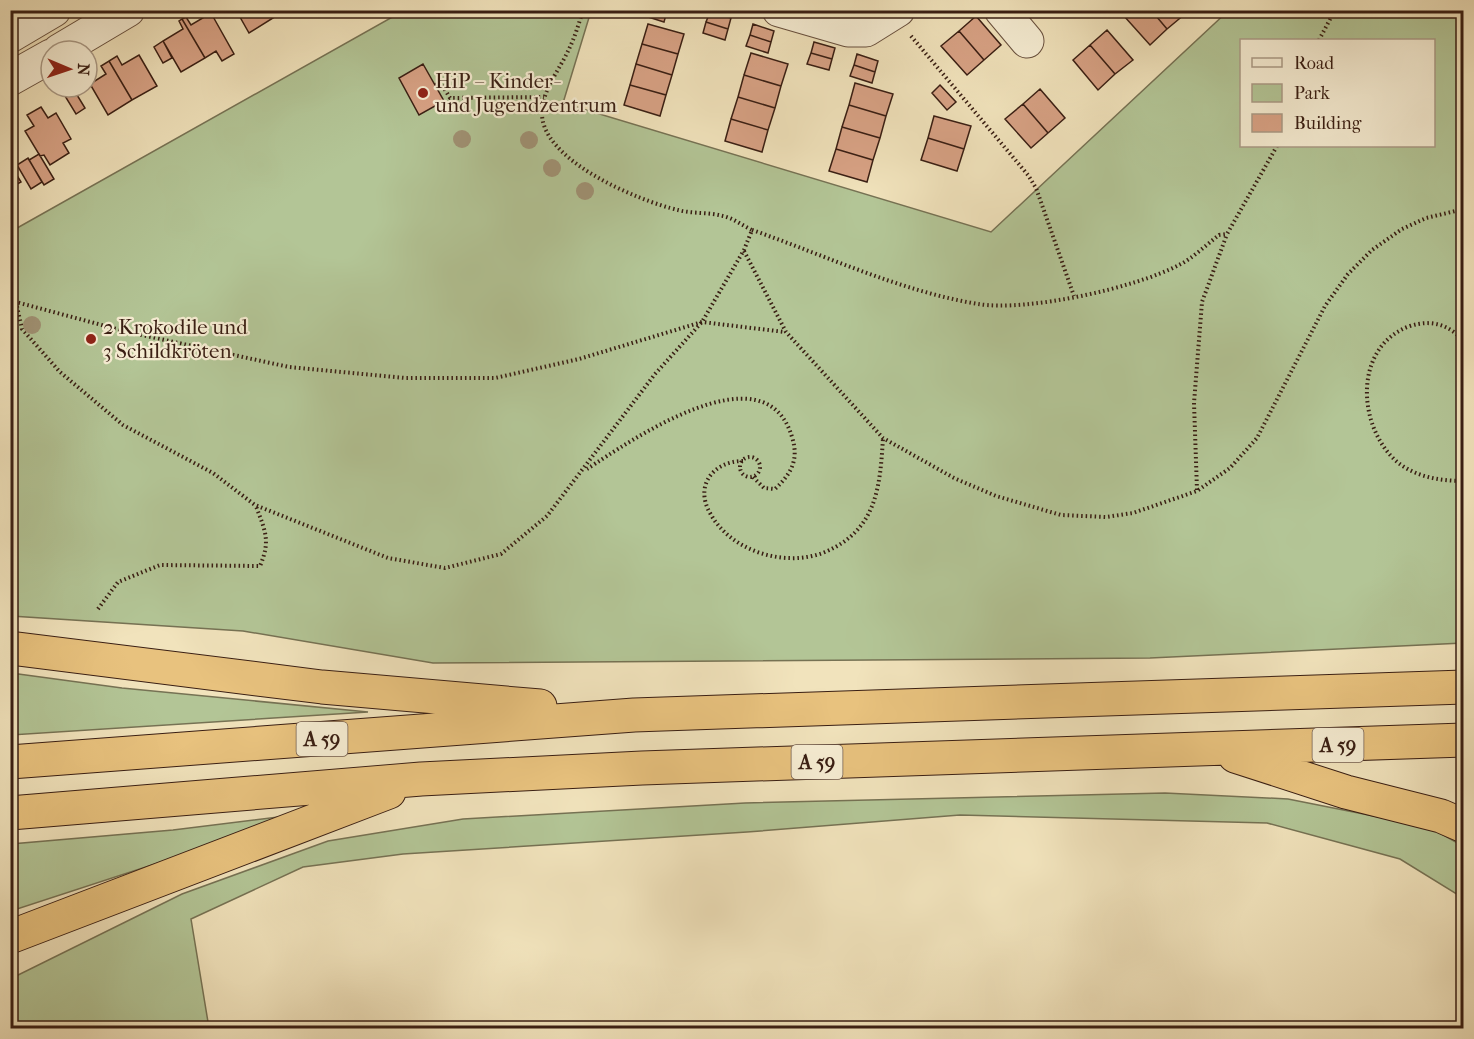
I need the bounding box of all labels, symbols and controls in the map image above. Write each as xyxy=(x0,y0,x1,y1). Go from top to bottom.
north arrow xyxy=(39,39,99,99)
legend xyxy=(1240,39,1435,147)
text: Road xyxy=(1294,53,1334,74)
text: N xyxy=(74,63,93,77)
place label: HiP – Kinder- und Jugendzentrum xyxy=(434,69,618,117)
text: Park xyxy=(1294,83,1331,104)
marker: HiP – Kinder- und Jugendzentrum xyxy=(416,86,430,100)
text: Building xyxy=(1294,113,1362,134)
place label: 2 Krokodile und 3 Schildkröten xyxy=(103,315,248,363)
marker: 2 Krokodile und 3 Schildkröten xyxy=(84,332,98,346)
road number: A 59 xyxy=(296,722,348,756)
road number: A 59 xyxy=(1312,728,1364,762)
road number: A 59 xyxy=(792,745,842,779)

